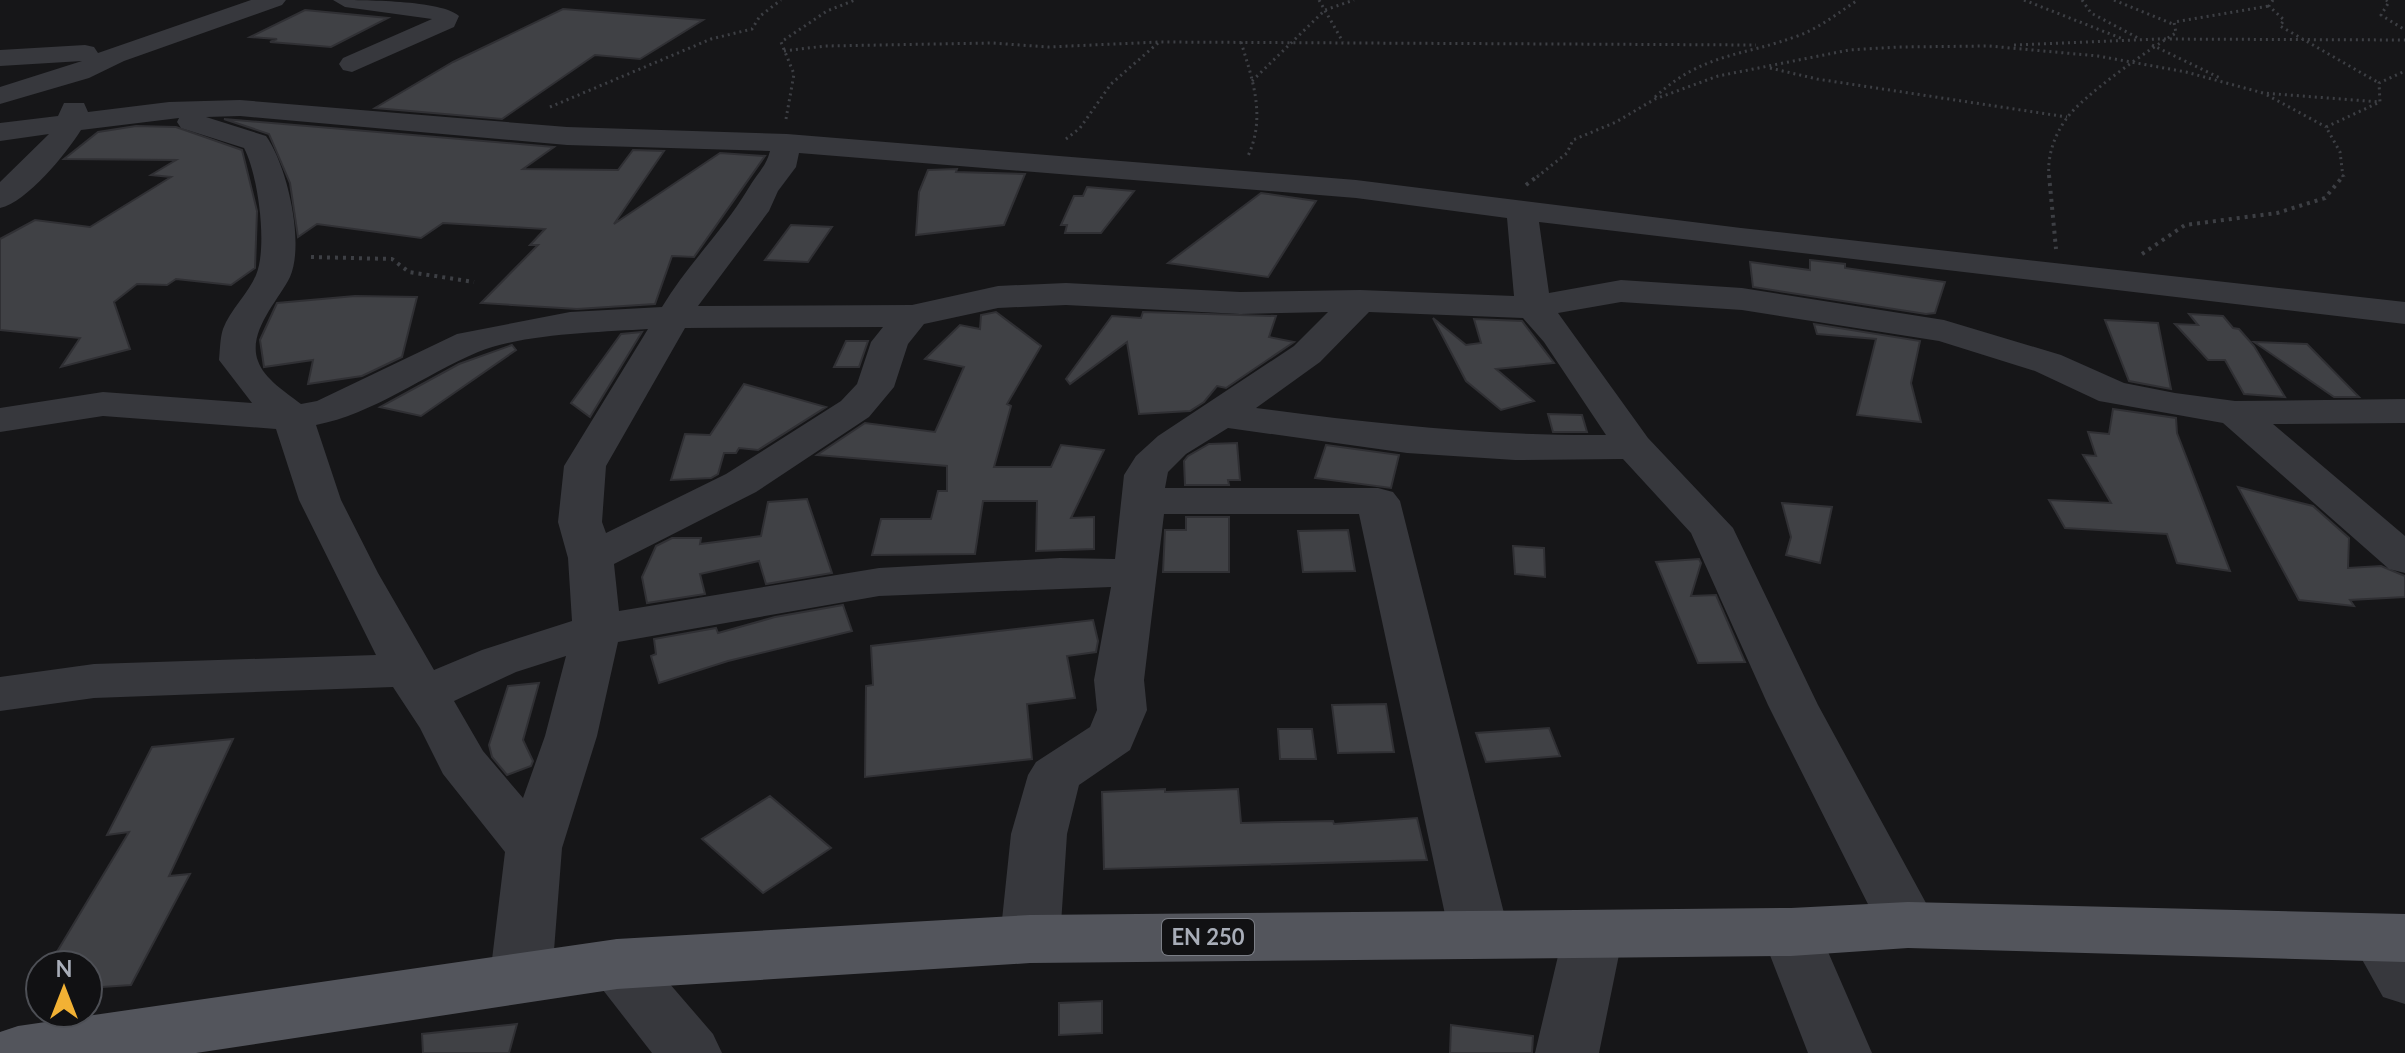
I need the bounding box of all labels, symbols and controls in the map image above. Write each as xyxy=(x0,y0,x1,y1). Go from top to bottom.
road number: EN 250 xyxy=(1162,919,1254,955)
north arrow xyxy=(24,949,104,1029)
text: N xyxy=(56,955,72,982)

